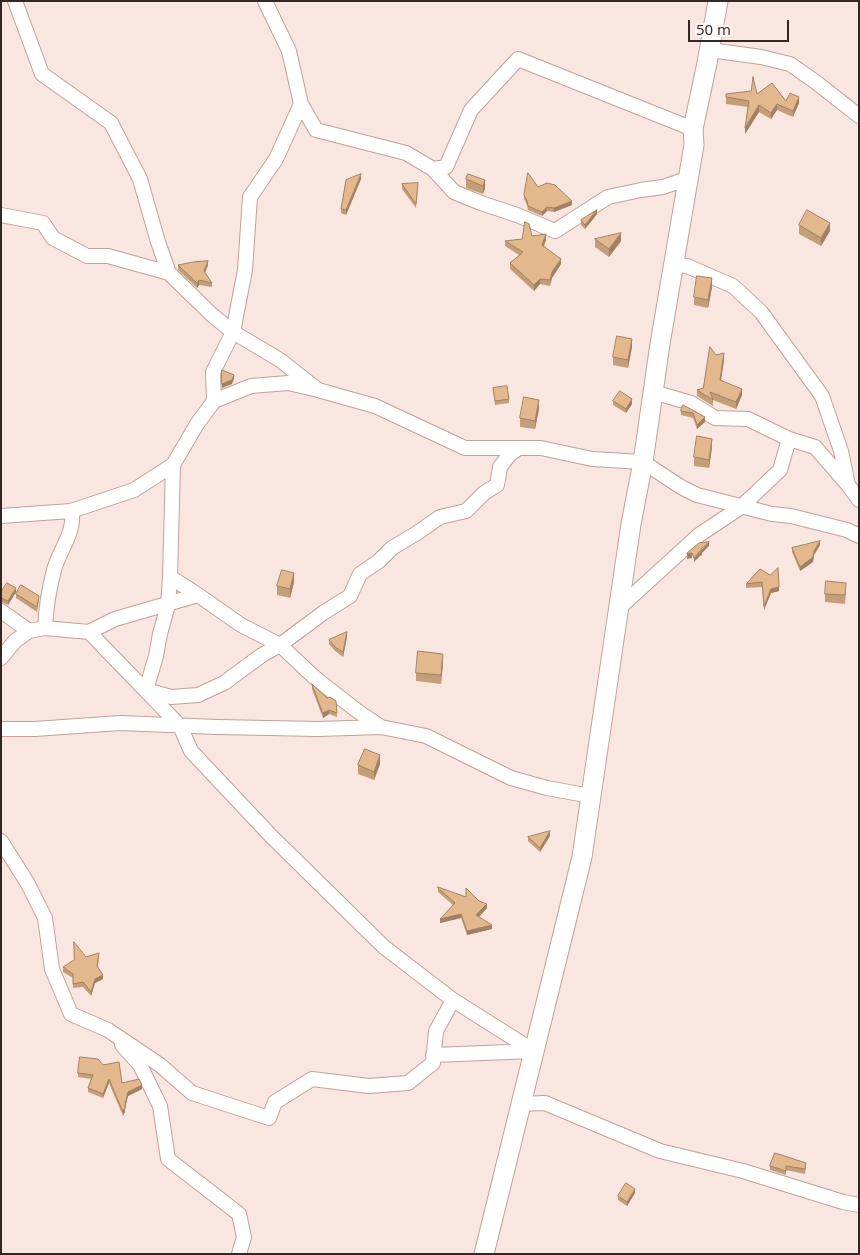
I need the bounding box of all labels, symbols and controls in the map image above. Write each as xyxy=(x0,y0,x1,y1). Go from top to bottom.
scale bar xyxy=(690,10,791,42)
text: 50 m xyxy=(696,19,731,39)

